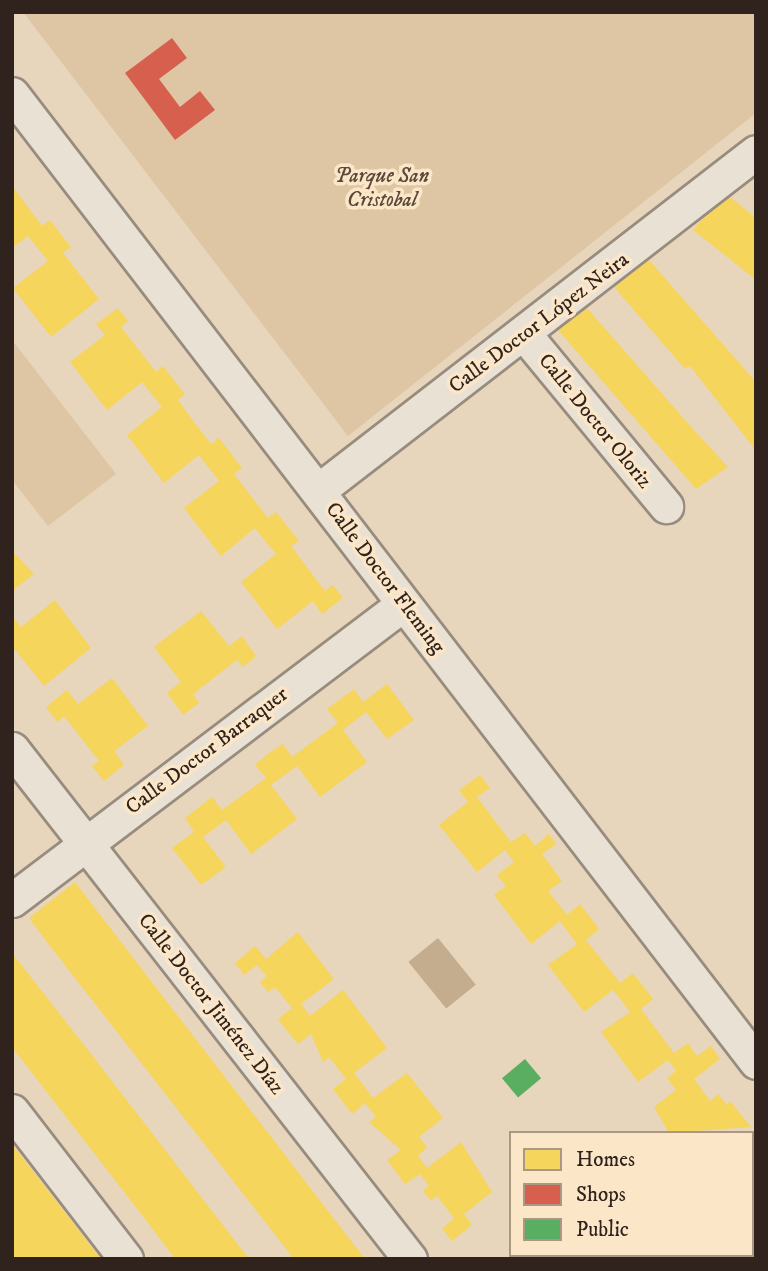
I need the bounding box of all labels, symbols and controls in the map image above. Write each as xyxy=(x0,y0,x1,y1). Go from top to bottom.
park label: Parque San Cristobal xyxy=(335,163,429,213)
street label: Calle Doctor López Neira xyxy=(444,247,634,399)
street label: Calle Doctor Oloriz xyxy=(533,349,657,493)
street label: Calle Doctor Fleming xyxy=(320,497,450,659)
street label: Calle Doctor Barraquer xyxy=(121,682,293,820)
street label: Calle Doctor Jiménez Díaz xyxy=(133,908,289,1100)
legend xyxy=(509,1131,754,1257)
text: Homes xyxy=(576,1147,635,1173)
text: Shops xyxy=(576,1182,626,1208)
text: Public xyxy=(576,1217,629,1243)

